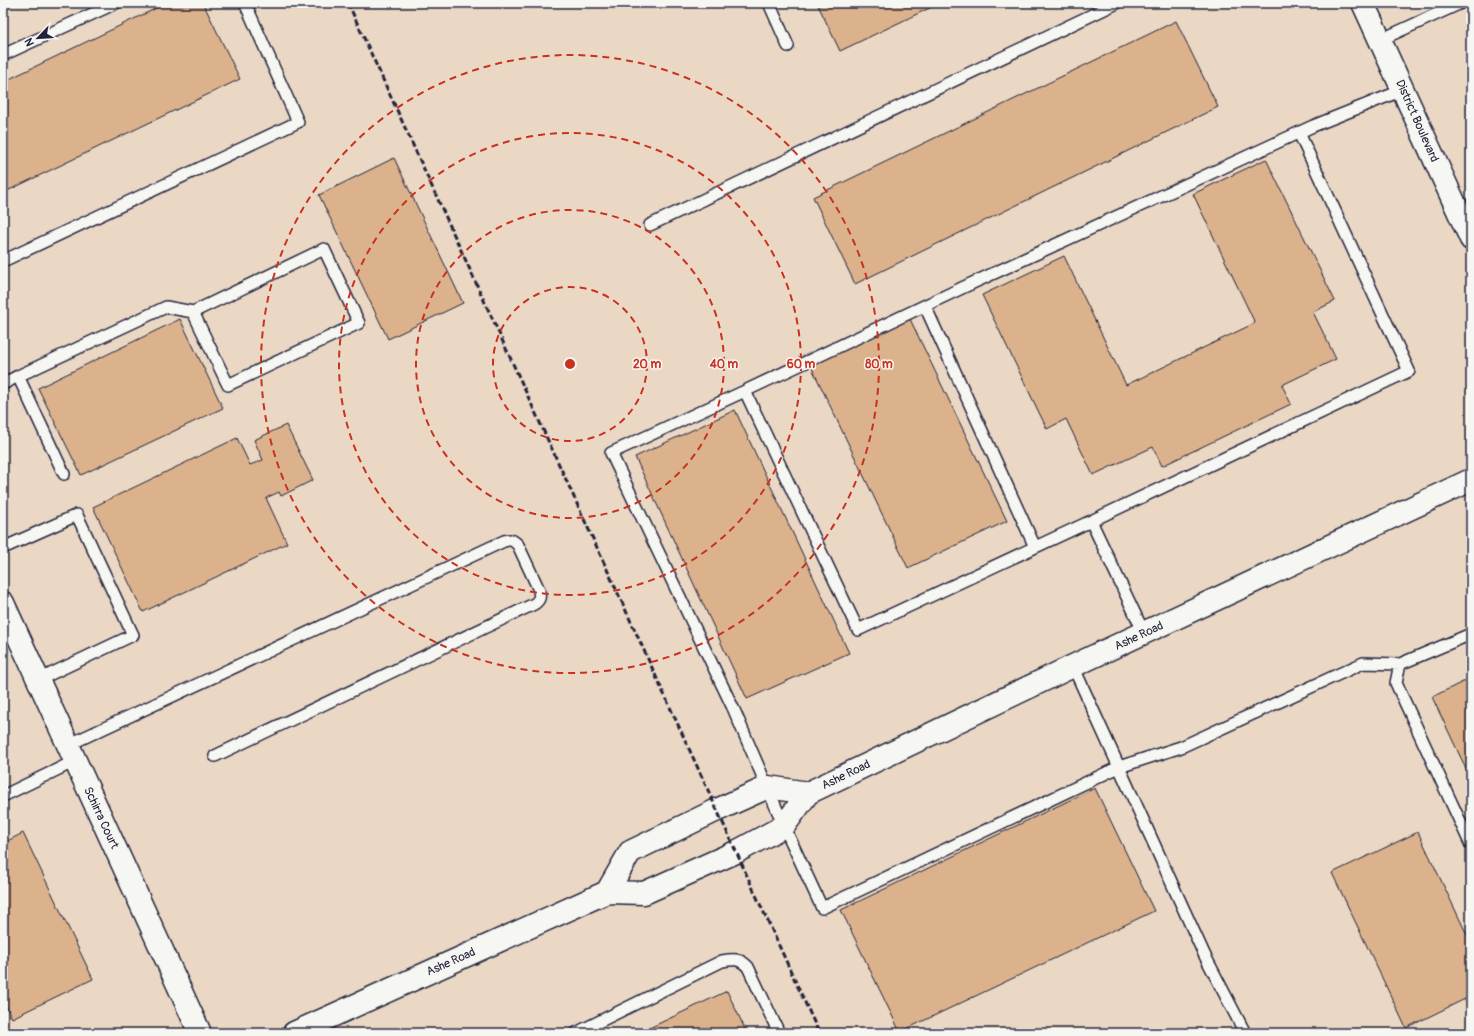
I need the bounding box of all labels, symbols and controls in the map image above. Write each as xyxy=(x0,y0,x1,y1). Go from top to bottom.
north arrow xyxy=(18,18,58,58)
text: N xyxy=(22,35,37,48)
street label: District Boulevard xyxy=(1392,77,1442,165)
centre of rings xyxy=(563,357,577,371)
text: 20 m xyxy=(633,357,661,372)
text: 40 m xyxy=(709,357,739,372)
text: 60 m xyxy=(787,357,816,372)
text: 80 m xyxy=(865,357,893,372)
street label: Ashe Road xyxy=(1112,618,1166,654)
street label: Ashe Road xyxy=(819,757,873,793)
street label: Schirra Court xyxy=(80,785,122,852)
street label: Ashe Road xyxy=(424,944,478,979)

